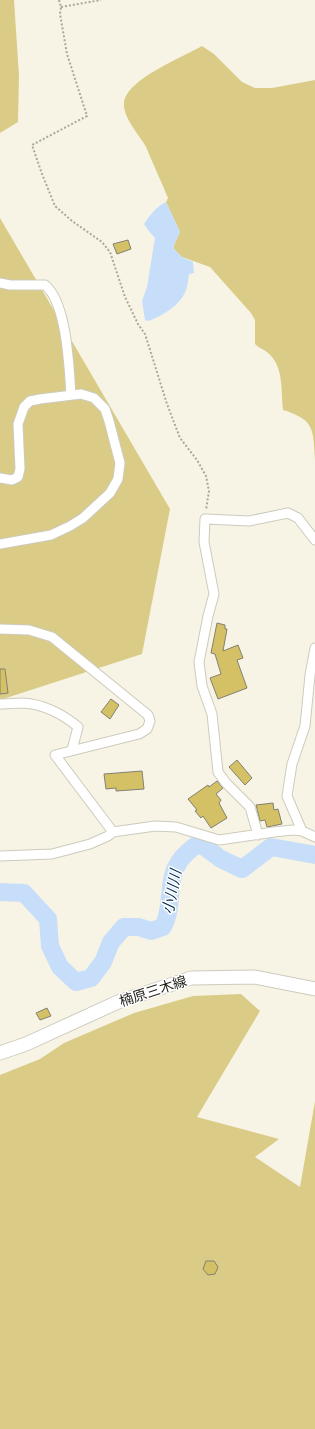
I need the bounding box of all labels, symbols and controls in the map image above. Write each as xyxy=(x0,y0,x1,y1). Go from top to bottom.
water label: 小川川 xyxy=(158,866,186,916)
street label: 楠原三木線 xyxy=(117,972,189,1010)

